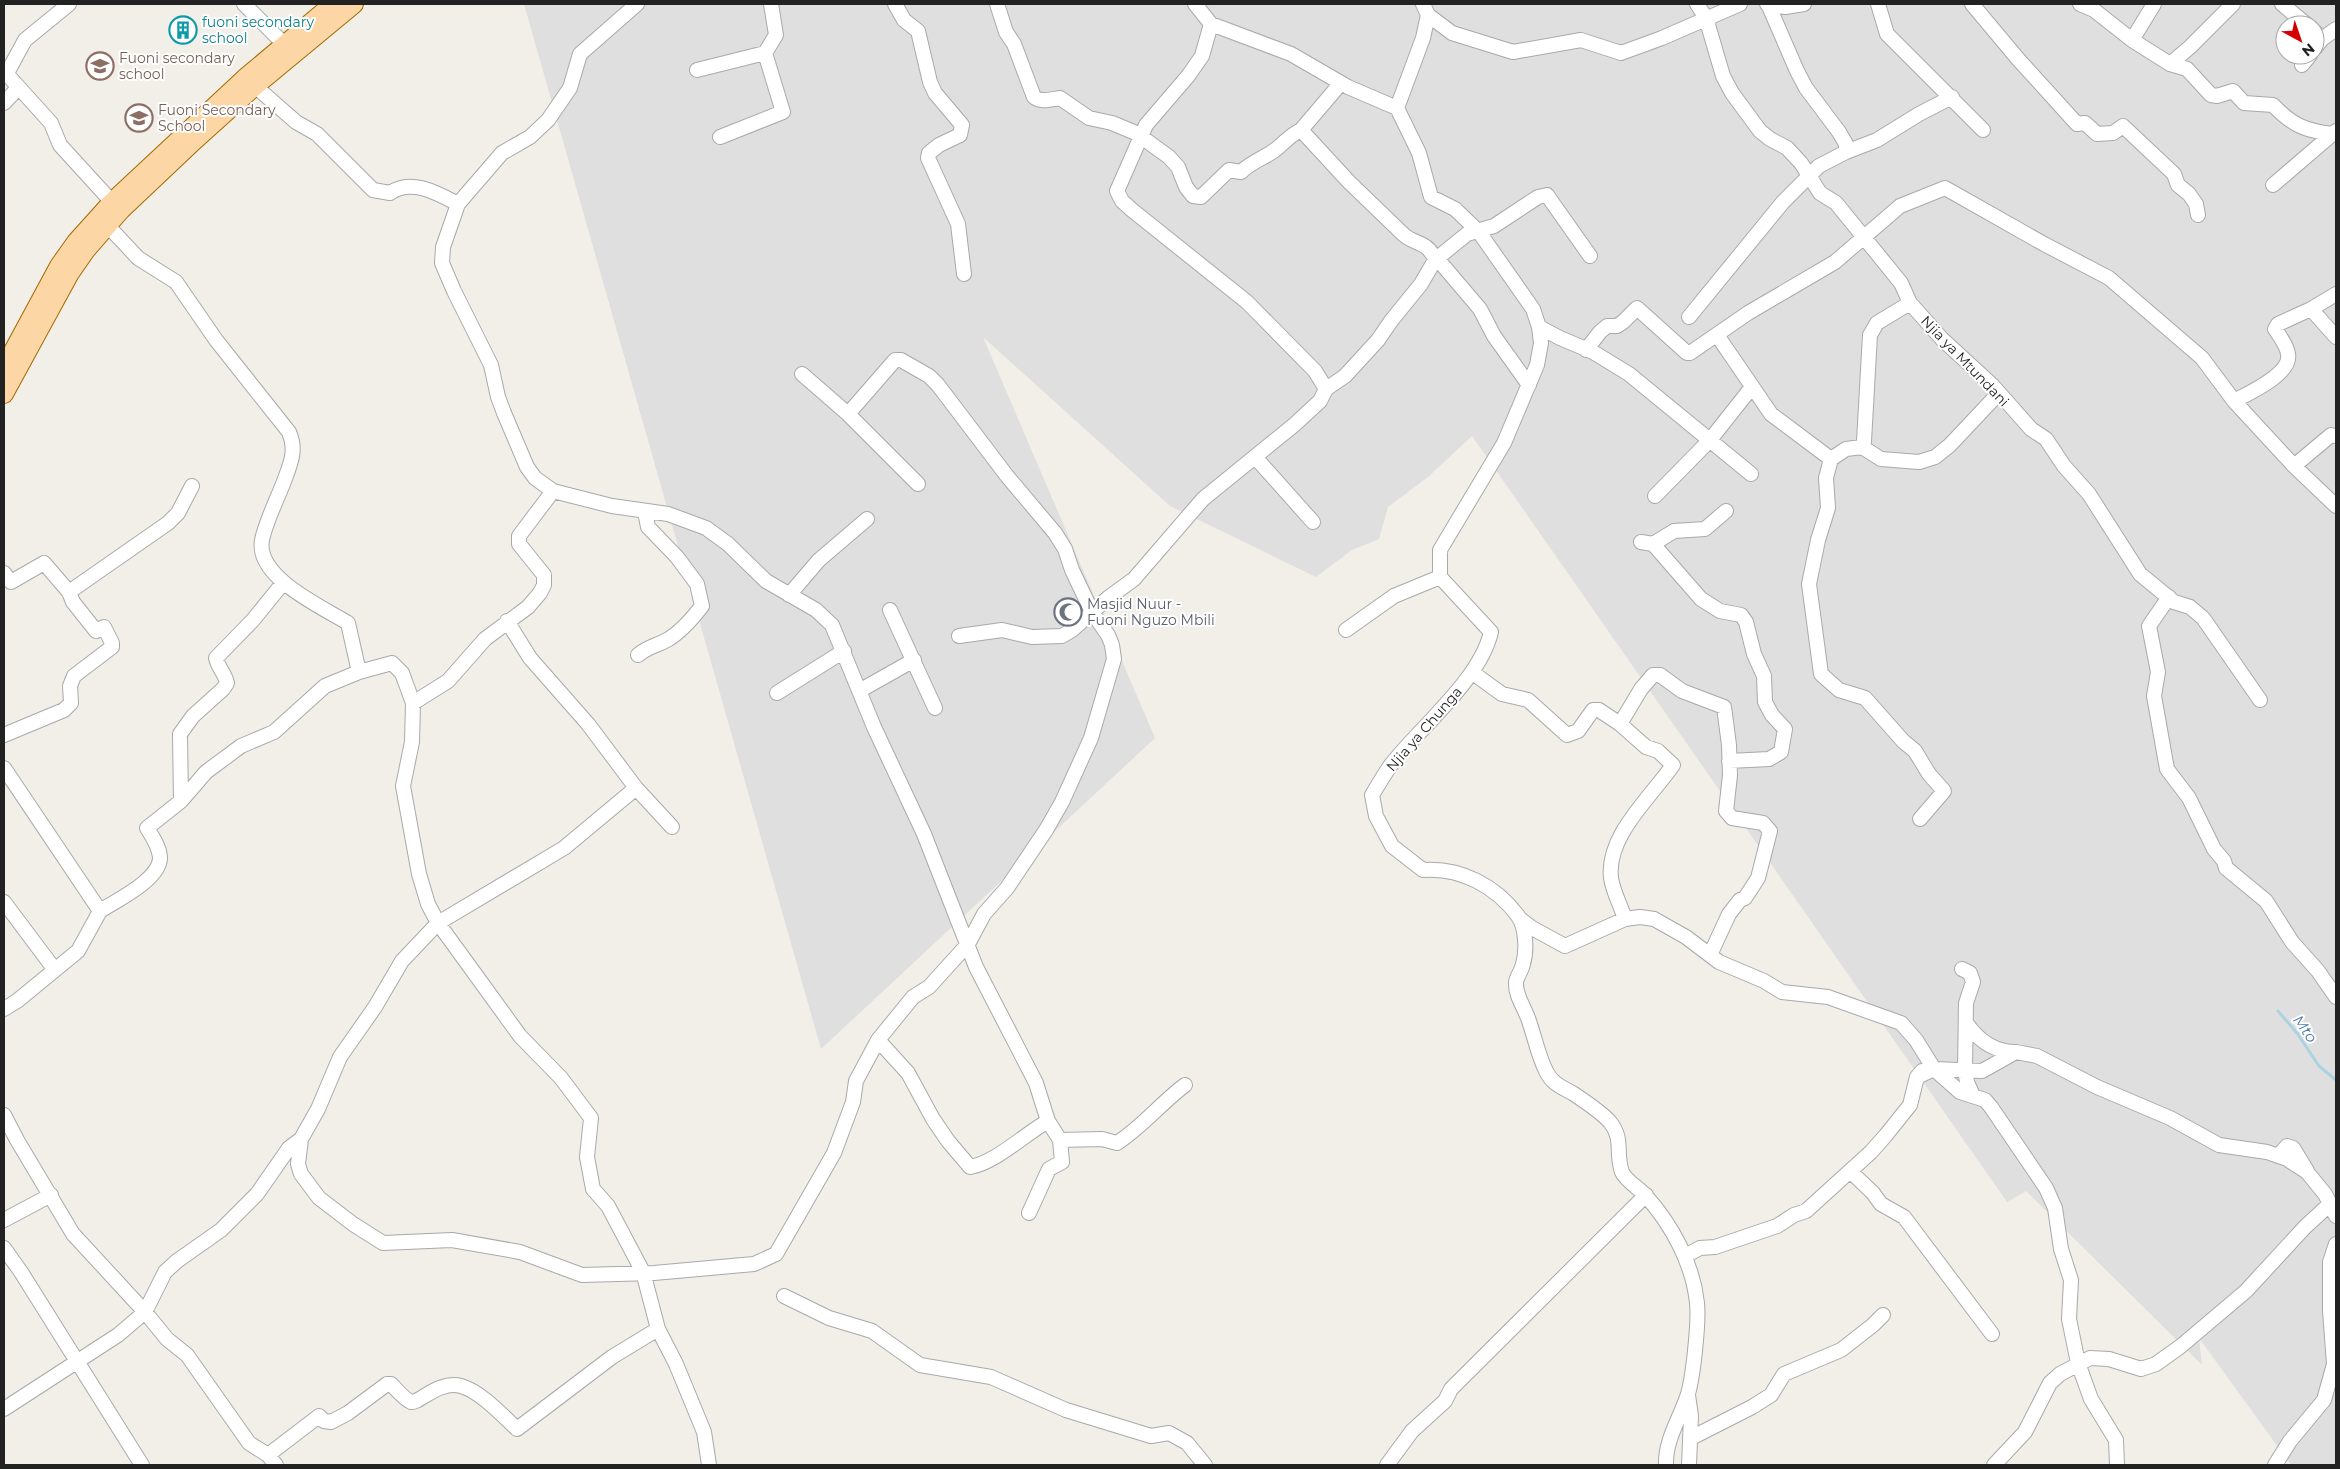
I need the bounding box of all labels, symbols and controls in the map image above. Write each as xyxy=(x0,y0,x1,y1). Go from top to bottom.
place label: fuoni secondary school xyxy=(202,13,314,47)
building icon: fuoni secondary school xyxy=(168,15,198,45)
north arrow xyxy=(2275,15,2325,65)
text: N xyxy=(2298,39,2318,60)
place label: Fuoni secondary school xyxy=(119,49,235,83)
school or university icon: Fuoni secondary school xyxy=(85,51,115,81)
place label: Fuoni Secondary School xyxy=(158,101,276,135)
school or university icon: Fuoni Secondary School xyxy=(124,103,154,133)
street label: Njia ya Mtundani xyxy=(1917,312,2013,410)
place label: Masjid Nuur - Fuoni Nguzo Mbili xyxy=(1087,595,1215,629)
mosque icon: Masjid Nuur - Fuoni Nguzo Mbili xyxy=(1053,597,1083,627)
street label: Njia ya Chunga xyxy=(1382,683,1466,775)
water label: Mto xyxy=(2289,1011,2322,1046)

